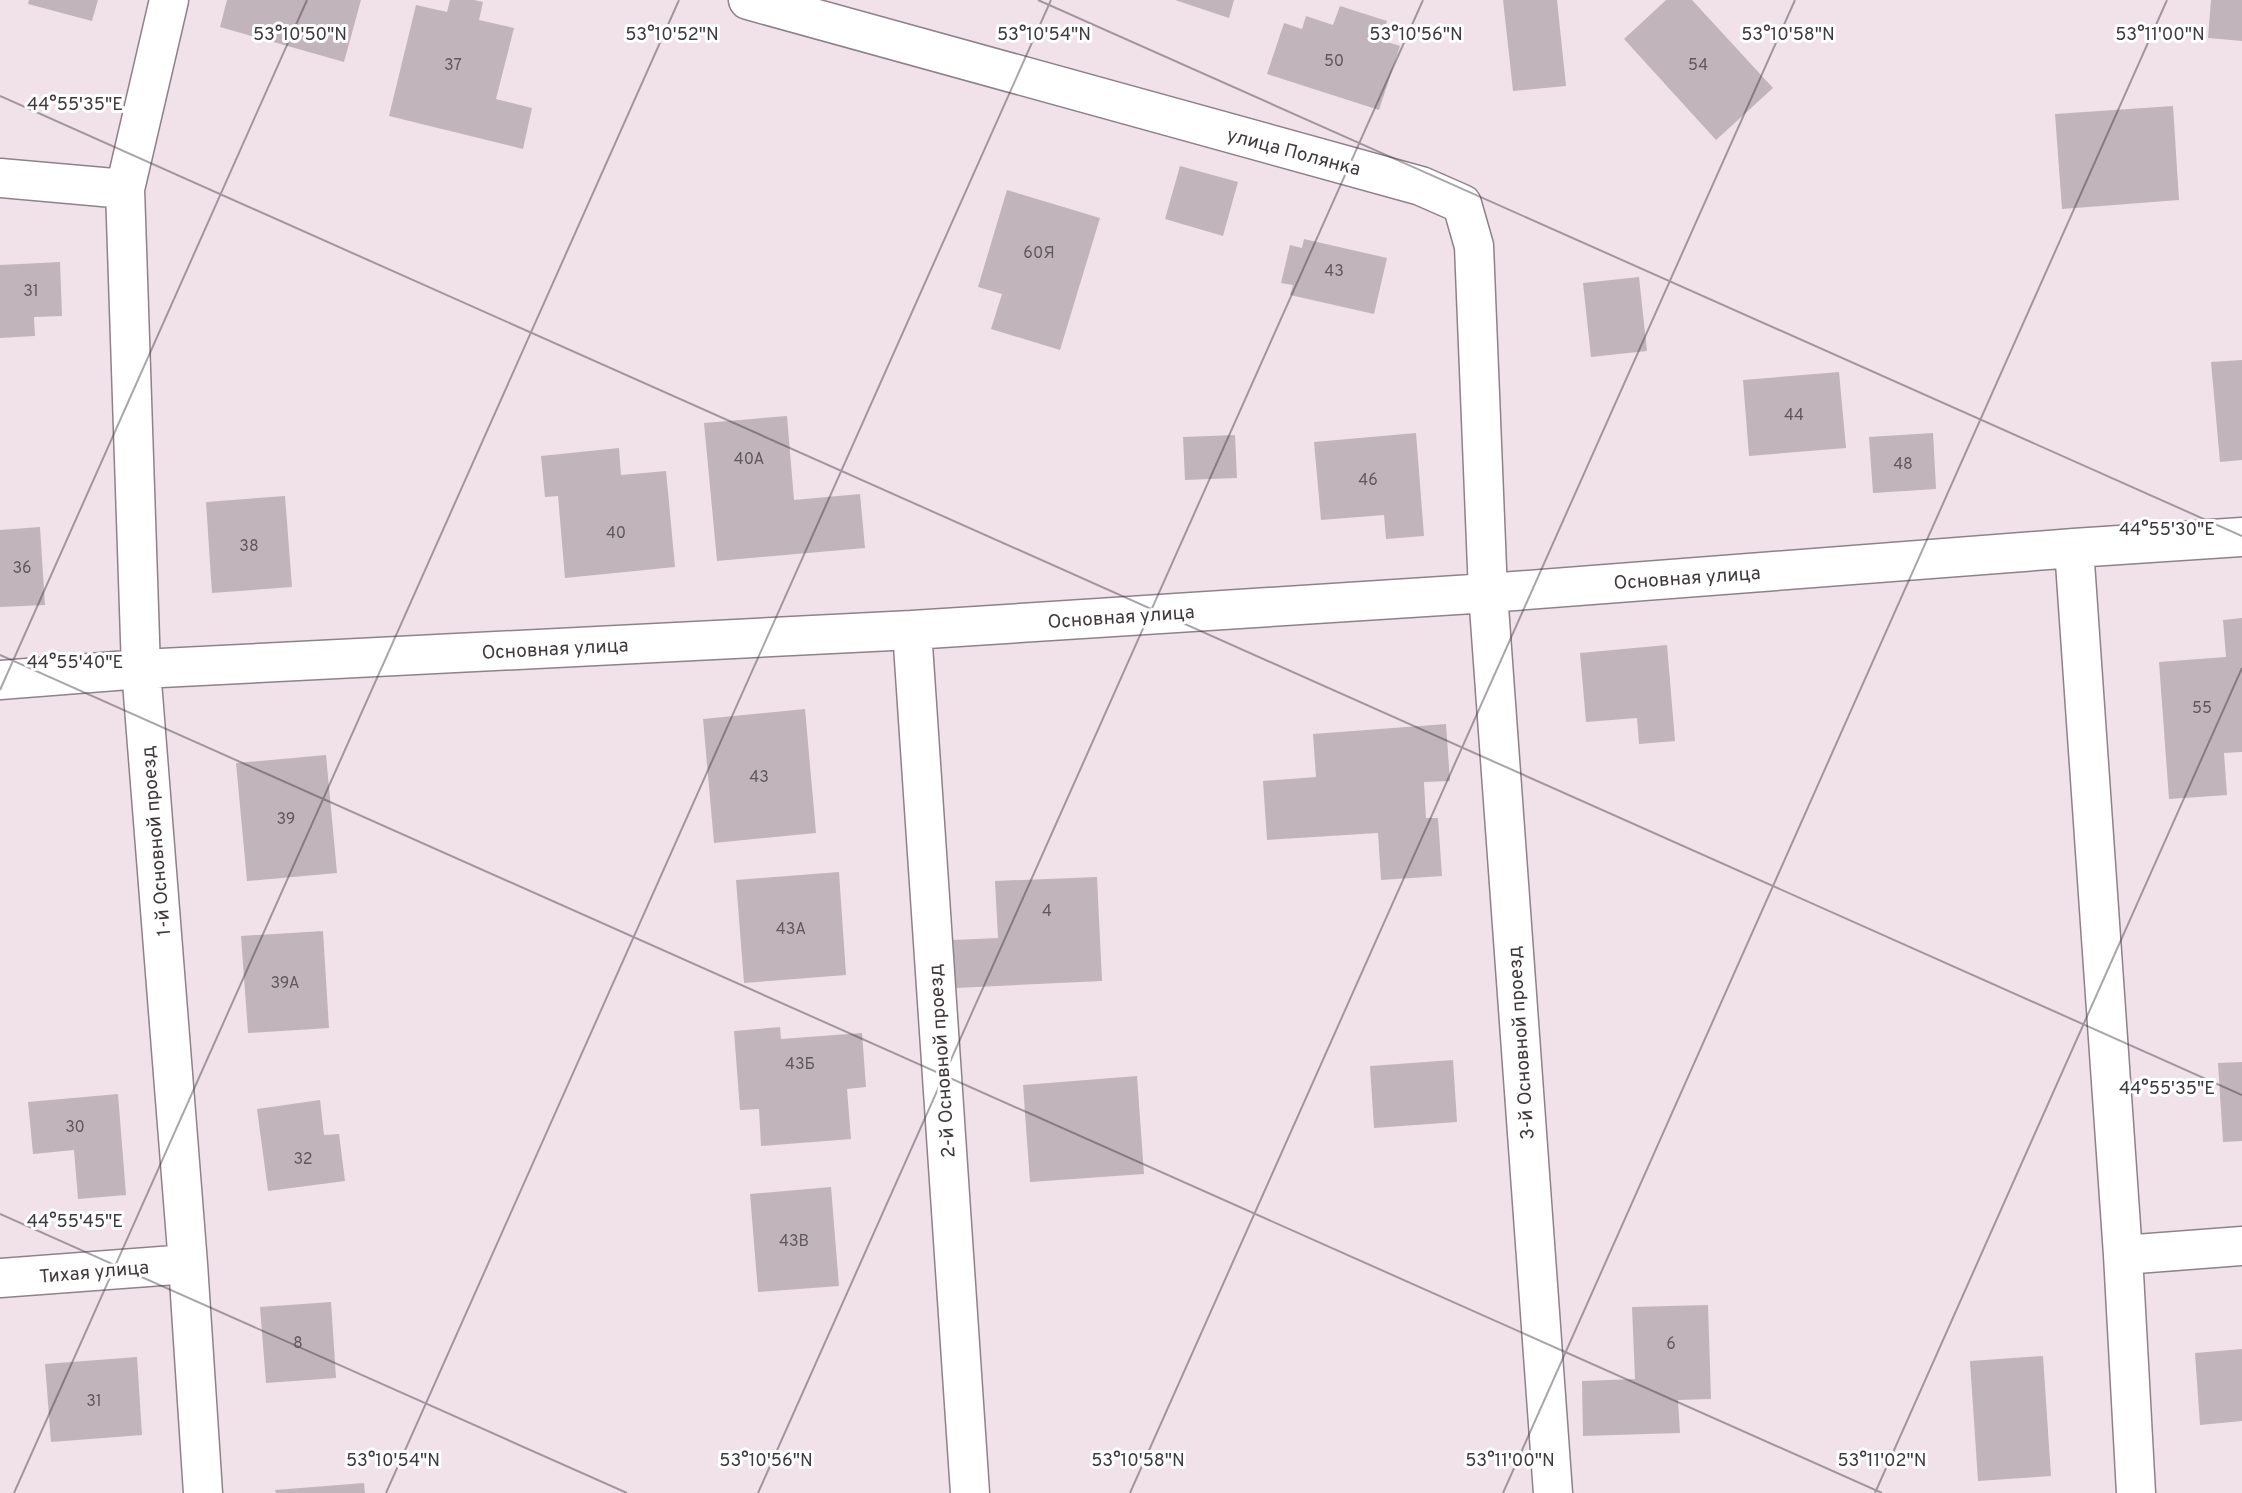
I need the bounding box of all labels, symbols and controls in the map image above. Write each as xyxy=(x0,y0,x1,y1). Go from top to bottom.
text: 53°10'50"N xyxy=(253,24,347,47)
text: 53°10'52"N xyxy=(625,24,719,47)
text: 53°10'54"N xyxy=(997,24,1091,47)
text: 53°10'56"N xyxy=(1369,24,1463,47)
text: 53°10'58"N xyxy=(1741,24,1835,47)
text: 53°11'00"N xyxy=(2115,24,2205,47)
house number: 50 xyxy=(1324,52,1344,72)
house number: 37 xyxy=(444,56,462,76)
house number: 54 xyxy=(1688,56,1708,76)
text: 44°55'35"E xyxy=(27,94,123,117)
street label: улица Полянка xyxy=(1224,124,1363,182)
house number: 60Я xyxy=(1023,244,1055,264)
house number: 43 xyxy=(1324,262,1344,282)
house number: 31 xyxy=(23,282,39,302)
house number: 44 xyxy=(1784,406,1804,426)
house number: 40А xyxy=(734,450,764,470)
house number: 48 xyxy=(1893,455,1913,475)
house number: 46 xyxy=(1358,471,1378,491)
text: 44°55'30"E xyxy=(2119,519,2215,542)
house number: 40 xyxy=(606,524,626,544)
house number: 38 xyxy=(239,537,259,557)
house number: 36 xyxy=(12,559,32,579)
street label: Основная улица xyxy=(1613,562,1761,596)
street label: Основная улица xyxy=(1047,601,1195,635)
street label: Основная улица xyxy=(481,634,629,666)
text: 44°55'40"E xyxy=(27,652,123,675)
house number: 55 xyxy=(2192,699,2212,719)
street label: 1-й Основной проезд xyxy=(137,745,177,937)
house number: 43 xyxy=(749,768,769,788)
house number: 39 xyxy=(277,810,295,830)
house number: 4 xyxy=(1042,902,1052,922)
house number: 43А xyxy=(776,920,806,940)
street label: 3-й Основной проезд xyxy=(1503,945,1541,1141)
street label: 2-й Основной проезд xyxy=(924,963,962,1159)
house number: 39А xyxy=(270,974,300,994)
house number: 43Б xyxy=(785,1055,815,1075)
text: 44°55'35"E xyxy=(2119,1078,2215,1101)
house number: 30 xyxy=(65,1118,85,1138)
house number: 32 xyxy=(293,1150,313,1170)
text: 44°55'45"E xyxy=(27,1211,123,1234)
house number: 43В xyxy=(779,1232,809,1252)
street label: Тихая улица xyxy=(38,1256,150,1290)
house number: 8 xyxy=(293,1334,303,1354)
house number: 6 xyxy=(1666,1335,1676,1355)
house number: 31 xyxy=(86,1392,102,1412)
text: 53°10'54"N xyxy=(346,1450,440,1473)
text: 53°10'56"N xyxy=(719,1450,813,1473)
text: 53°10'58"N xyxy=(1091,1450,1185,1473)
text: 53°11'00"N xyxy=(1465,1450,1555,1473)
text: 53°11'02"N xyxy=(1837,1450,1927,1473)

